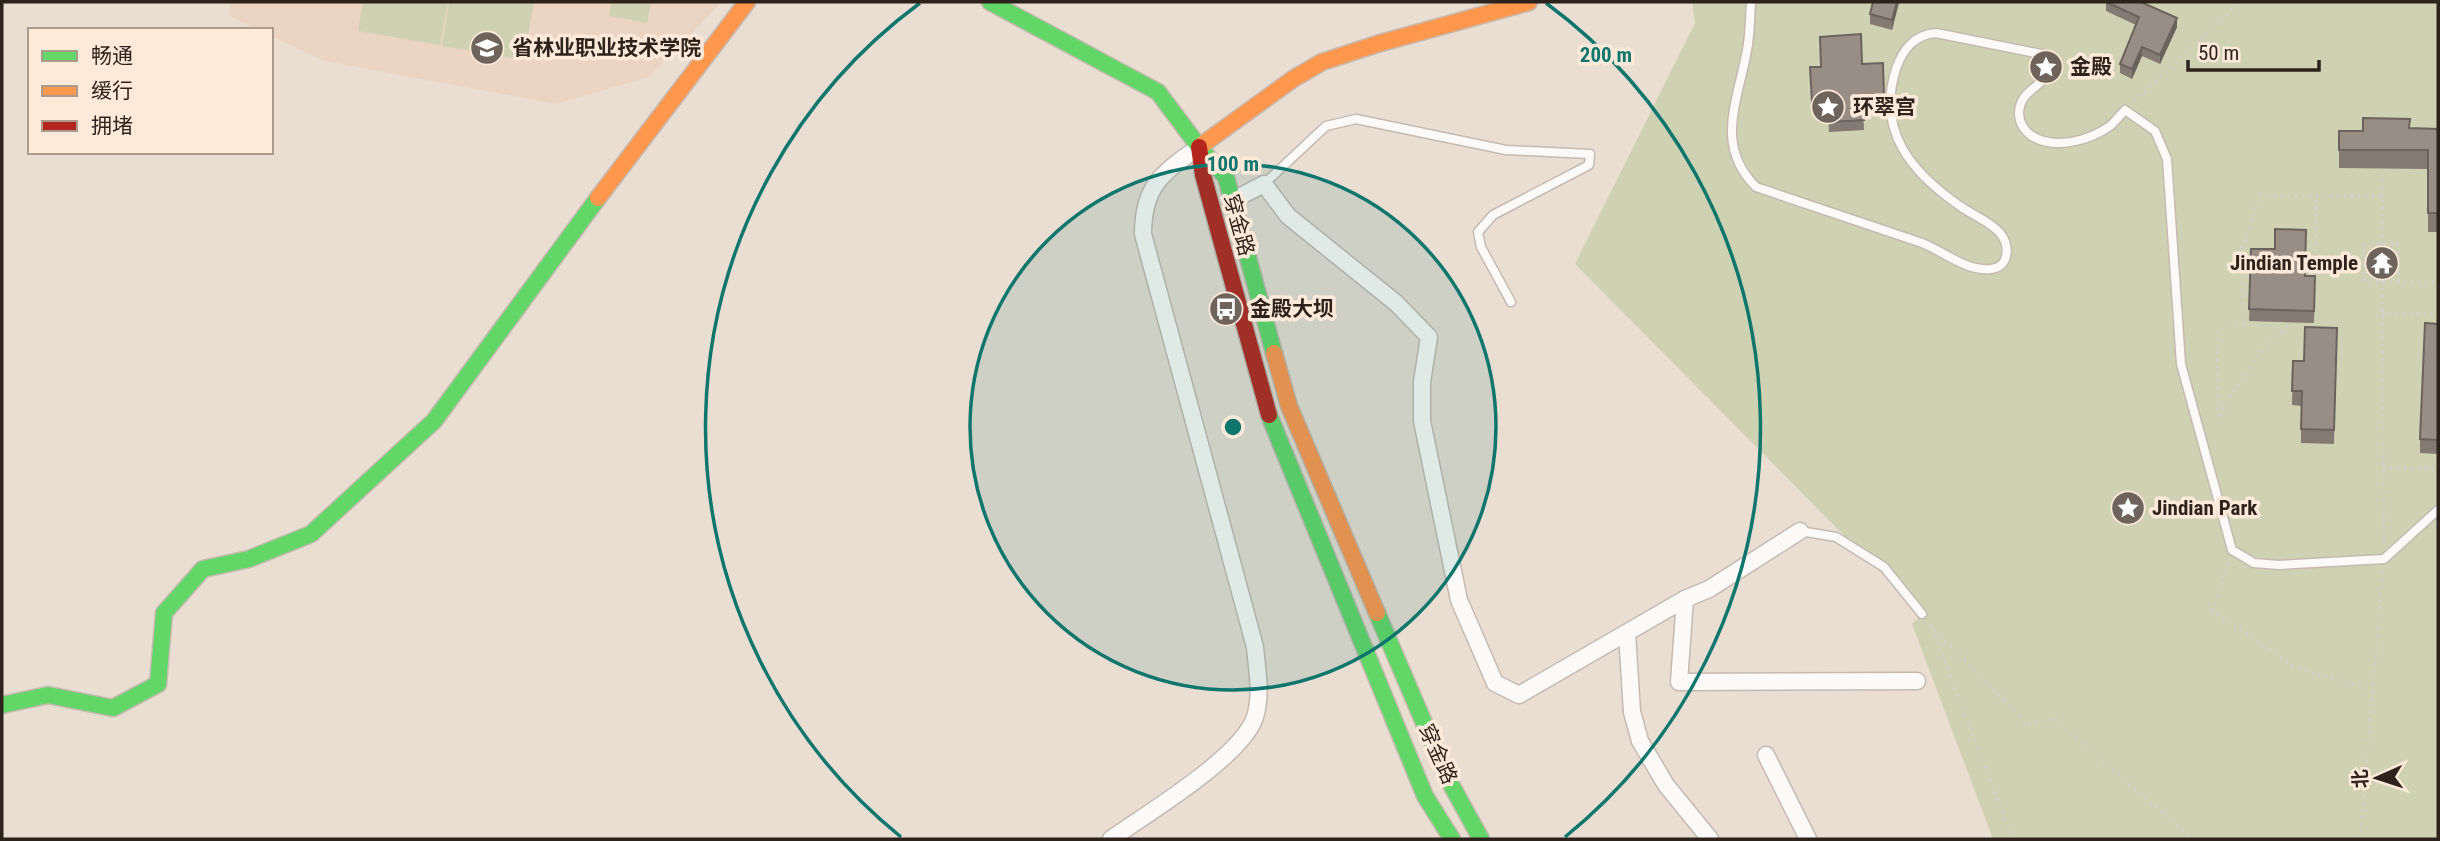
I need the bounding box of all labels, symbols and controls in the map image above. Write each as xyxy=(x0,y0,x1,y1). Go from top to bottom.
legend xyxy=(28,28,273,154)
scale bar xyxy=(2188,28,2319,72)
school or university icon: 省林业职业技术学院 xyxy=(468,29,506,67)
place label: 省林业职业技术学院 xyxy=(512,36,701,60)
text: 50 m xyxy=(2198,41,2239,65)
text: 200 m xyxy=(1580,43,1632,67)
text: 畅通 xyxy=(91,44,133,68)
place icon: 金殿 xyxy=(2027,48,2065,86)
place label: 金殿 xyxy=(2070,55,2112,79)
text: 缓行 xyxy=(91,79,133,103)
place icon: 环翠宫 xyxy=(1809,88,1847,126)
place label: 环翠宫 xyxy=(1853,95,1916,119)
text: 拥堵 xyxy=(91,114,133,138)
text: 100 m xyxy=(1207,152,1259,176)
street label: 穿金路 xyxy=(1219,191,1259,259)
temple icon: Jindian Temple xyxy=(2363,244,2401,282)
place label: Jindian Temple xyxy=(2230,251,2358,275)
bus stop icon: 金殿大坝 xyxy=(1207,290,1245,328)
place label: 金殿大坝 xyxy=(1250,297,1334,321)
centre of rings xyxy=(1221,415,1245,439)
place icon: Jindian Park xyxy=(2109,489,2147,527)
place label: Jindian Park xyxy=(2152,496,2258,520)
street label: 穿金路 xyxy=(1414,720,1462,788)
north arrow xyxy=(2342,743,2412,813)
text: 北 xyxy=(2349,769,2373,789)

